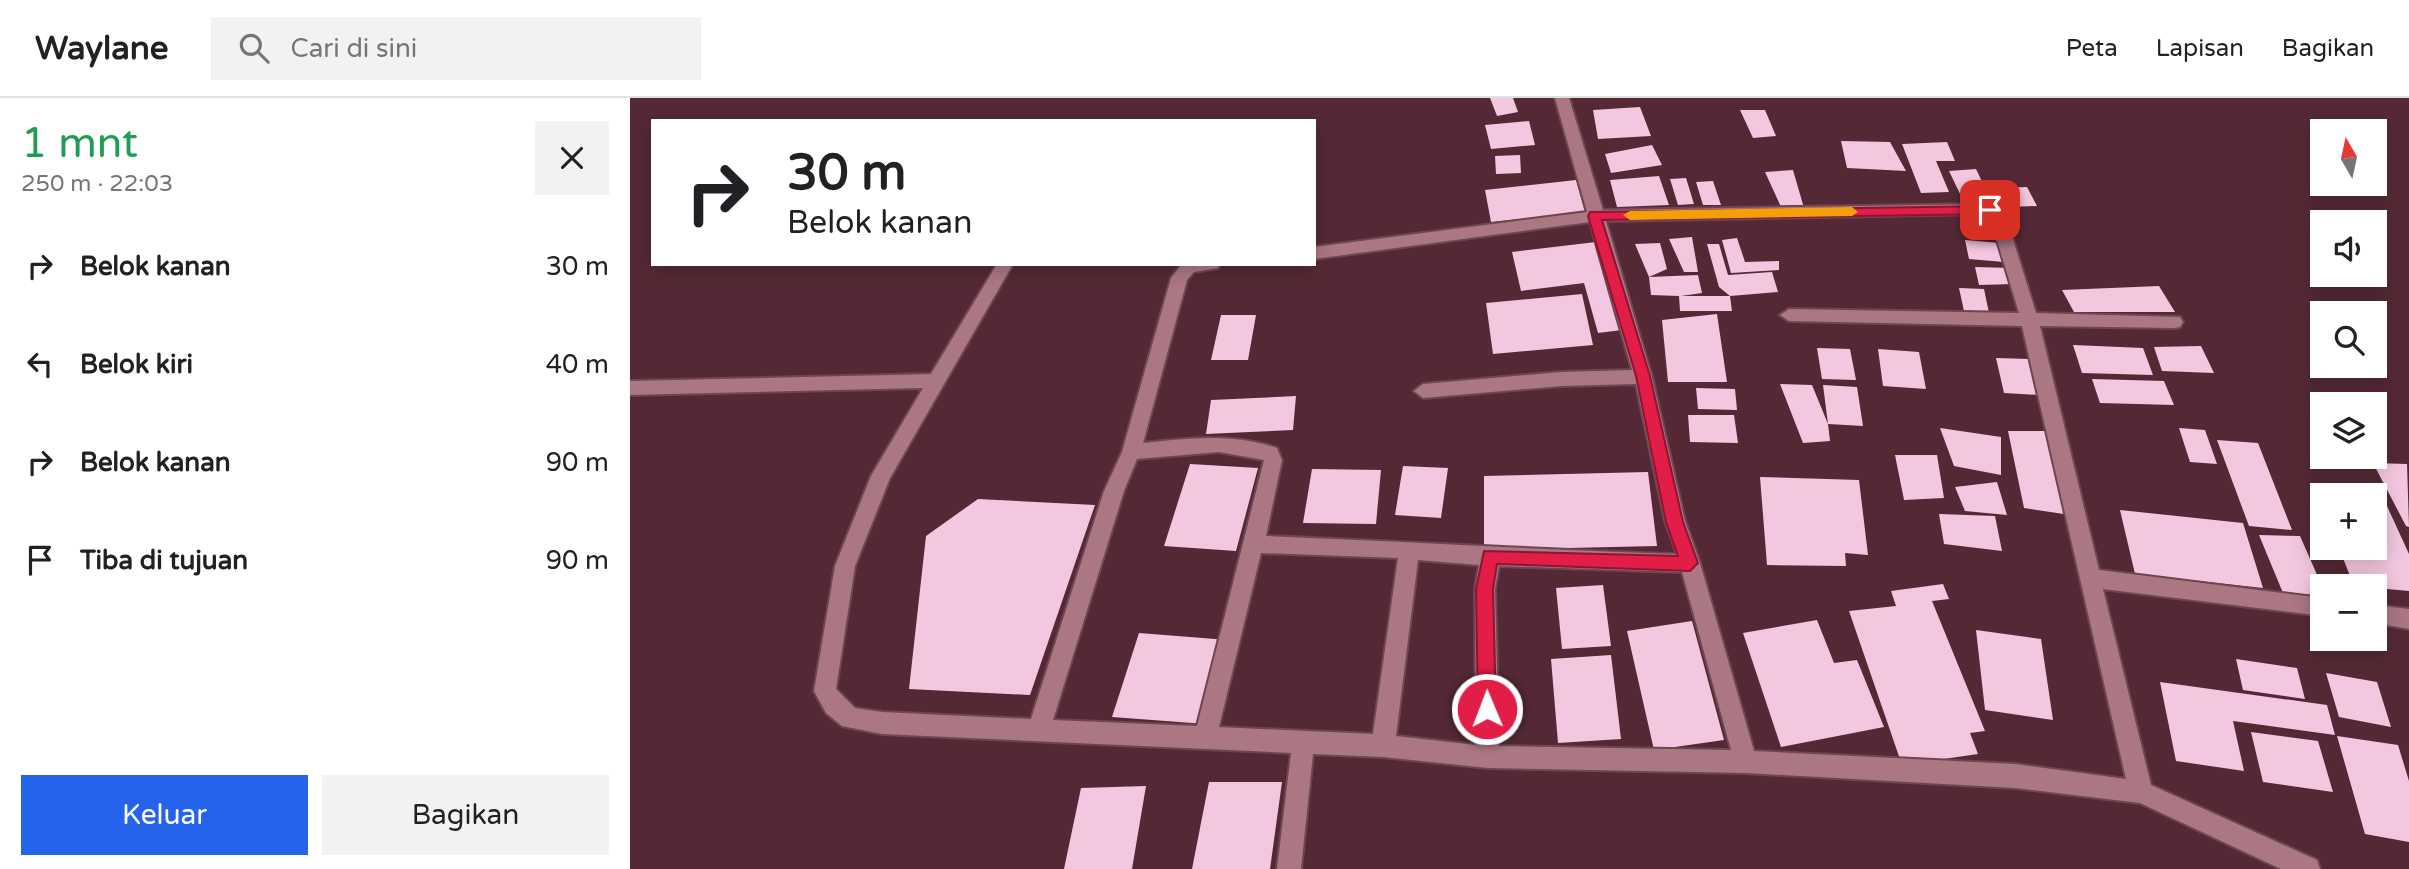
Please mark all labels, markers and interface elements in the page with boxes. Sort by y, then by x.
search box [211,17,701,80]
text: Waylane [35,29,169,68]
icon: search [235,29,273,67]
text: Cari di sini [291,33,417,64]
text: Peta [2066,34,2118,63]
text: Lapisan [2156,34,2244,63]
text: Bagikan [2282,34,2374,63]
text: 1 mnt [21,118,138,169]
north arrow [2310,119,2387,196]
map controls [2310,119,2387,651]
button: close [535,121,609,195]
text: 30 m [787,144,906,203]
icon: right [672,147,763,238]
text: 250 m · 22:03 [21,170,173,198]
pin [1960,180,2020,240]
icon: arrive [1971,191,2009,229]
text: Belok kanan [787,204,972,242]
button: sound [2310,210,2387,287]
icon: right [21,247,59,285]
text: Belok kanan [80,251,231,282]
text: 30 m [546,251,609,282]
button: search [2310,301,2387,378]
icon: left [21,345,59,383]
text: Belok kiri [80,349,193,380]
text: 40 m [546,349,609,380]
button: layers [2310,392,2387,469]
icon: right [21,443,59,481]
text: Belok kanan [80,447,231,478]
text: 90 m [546,447,609,478]
button: + [2310,483,2387,560]
icon: arrive [21,541,59,579]
text: Tiba di tujuan [80,545,248,576]
text: 90 m [546,545,609,576]
button: − [2310,574,2387,651]
position arrow [1450,672,1524,746]
button: Keluar [21,775,308,855]
button: Bagikan [322,775,609,855]

